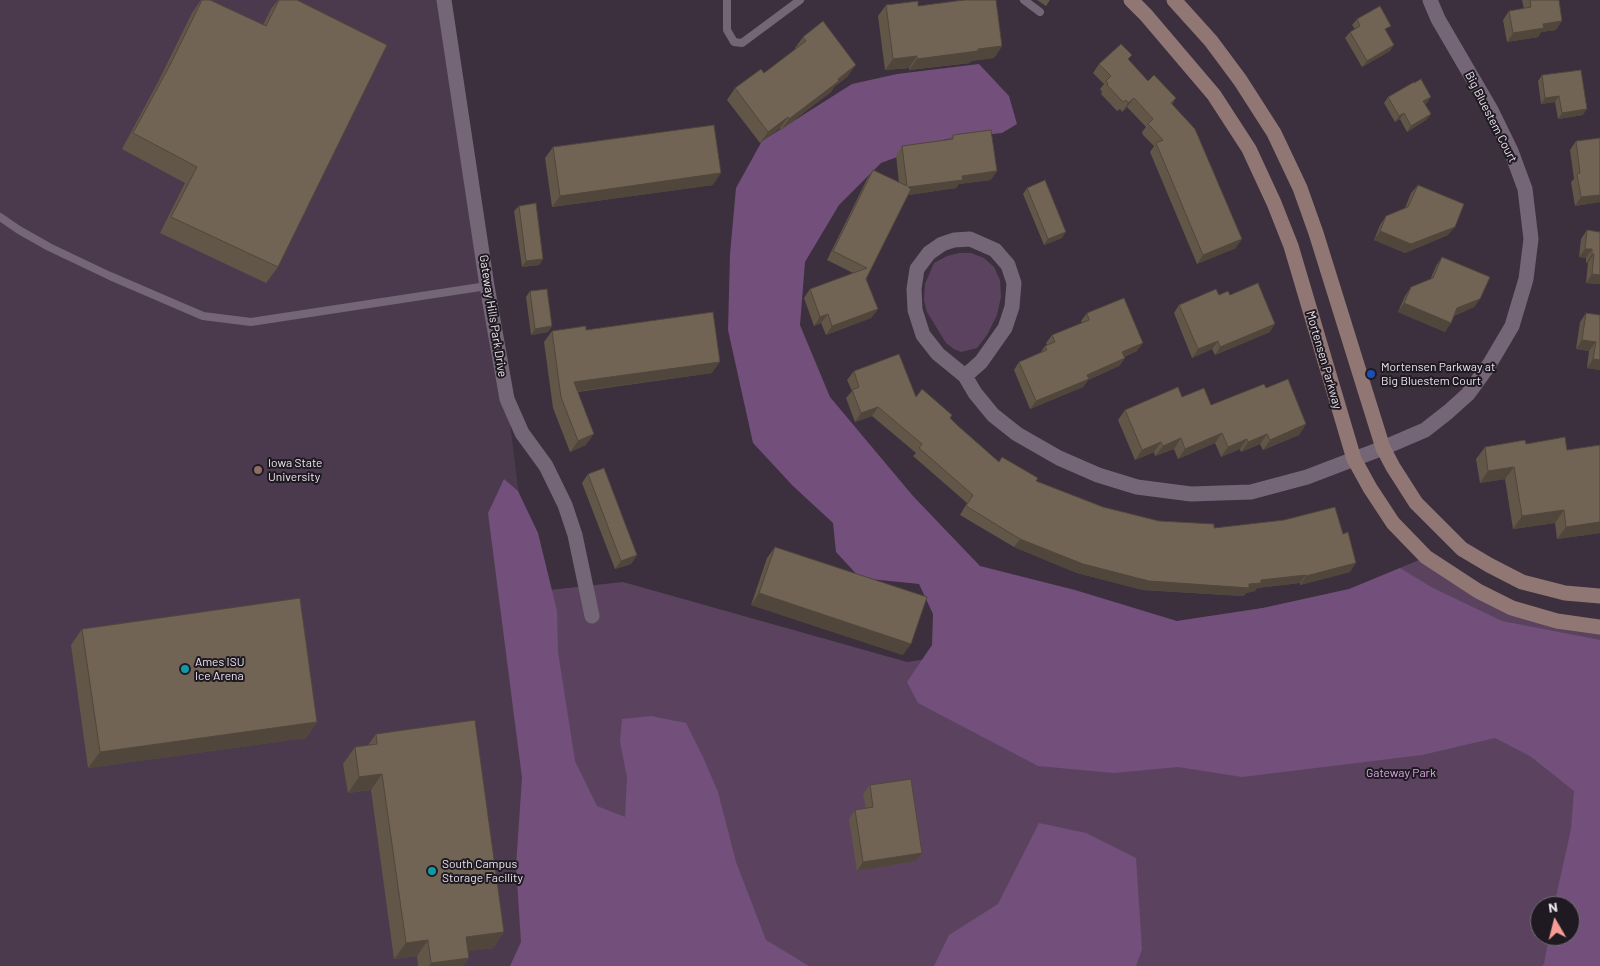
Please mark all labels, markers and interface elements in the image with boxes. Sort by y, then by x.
street label: Big Bluestem Court [1462,69,1520,165]
street label: Gateway Hills Park Drive [476,254,510,378]
street label: Mortensen Parkway [1303,309,1345,411]
place label: Mortensen Parkway at Big Bluestem Court [1381,360,1495,388]
marker: Mortensen Parkway at Big Bluestem Court [1365,368,1377,380]
place label: Iowa State University [268,456,323,484]
marker: Iowa State University [252,464,264,476]
place label: Ames ISU Ice Arena [195,655,244,683]
marker: Ames ISU Ice Arena [179,663,191,675]
park label: Gateway Park [1366,766,1436,780]
place label: South Campus Storage Facility [442,857,523,885]
marker: South Campus Storage Facility [426,865,438,877]
north arrow [1530,896,1580,946]
text: N [1547,898,1559,916]

